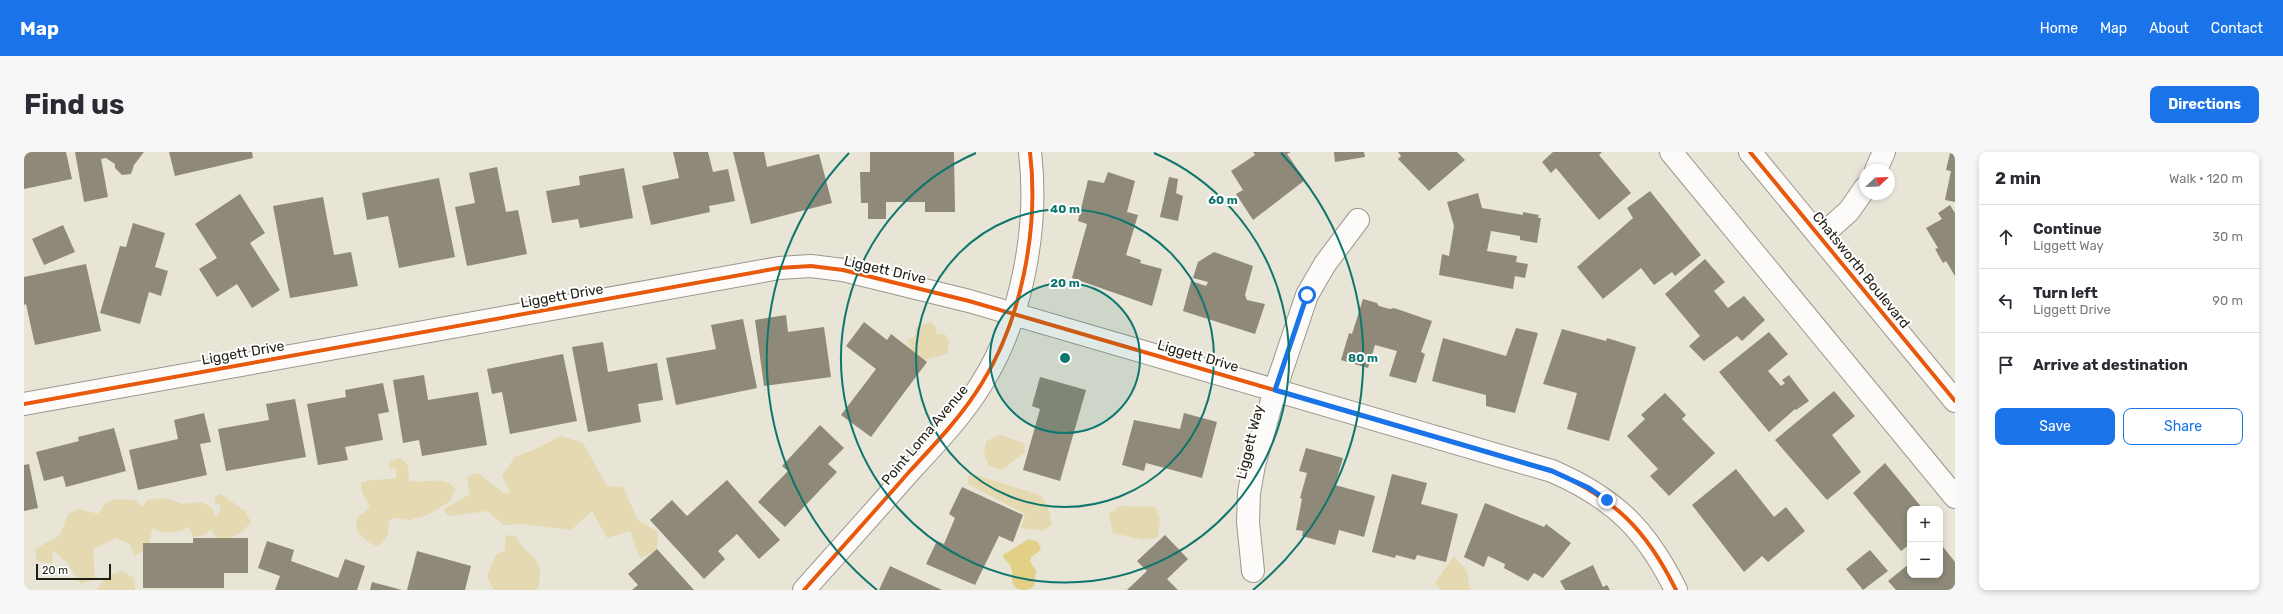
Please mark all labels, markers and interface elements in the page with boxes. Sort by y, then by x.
text: Map [20,17,59,40]
text: Home [2040,20,2078,37]
text: Map [2100,20,2127,37]
text: About [2149,20,2189,37]
text: Contact [2211,20,2263,37]
button: Directions [2150,86,2259,123]
text: Find us [24,88,124,121]
north arrow [1859,164,1895,200]
text: 2 min [1995,168,2041,188]
text: Walk · 120 m [2169,171,2243,186]
text: 60 m [1208,193,1238,207]
text: 40 m [1050,202,1080,216]
street label: Chatsworth Boulevard [1809,208,1913,332]
text: Continue [2033,220,2102,238]
icon: ahead [1995,226,2017,248]
text: 30 m [2212,229,2243,244]
text: Liggett Way [2033,238,2104,253]
street label: Liggett Drive [842,252,928,288]
text: 20 m [1050,276,1080,290]
street label: Liggett Drive [519,280,605,312]
text: Turn left [2033,284,2098,302]
route start [1298,286,1316,304]
icon: left [1995,290,2017,312]
text: 90 m [2212,293,2243,308]
text: Liggett Drive [2033,302,2111,317]
street label: Liggett Drive [1155,336,1241,376]
street label: Liggett Drive [200,337,286,369]
centre of rings [1058,351,1072,365]
text: 80 m [1348,351,1378,365]
icon: arrive [1995,354,2017,376]
text: Arrive at destination [2033,356,2188,374]
street label: Point Loma Avenue [878,381,972,489]
street label: Liggett Way [1233,403,1268,481]
button: Save [1995,408,2115,445]
button: Share [2123,408,2243,445]
route end [1598,491,1616,509]
map controls [1907,506,1943,578]
button: + [1907,506,1943,542]
button: − [1907,542,1943,578]
scale bar [36,562,111,581]
text: 20 m [42,564,68,577]

